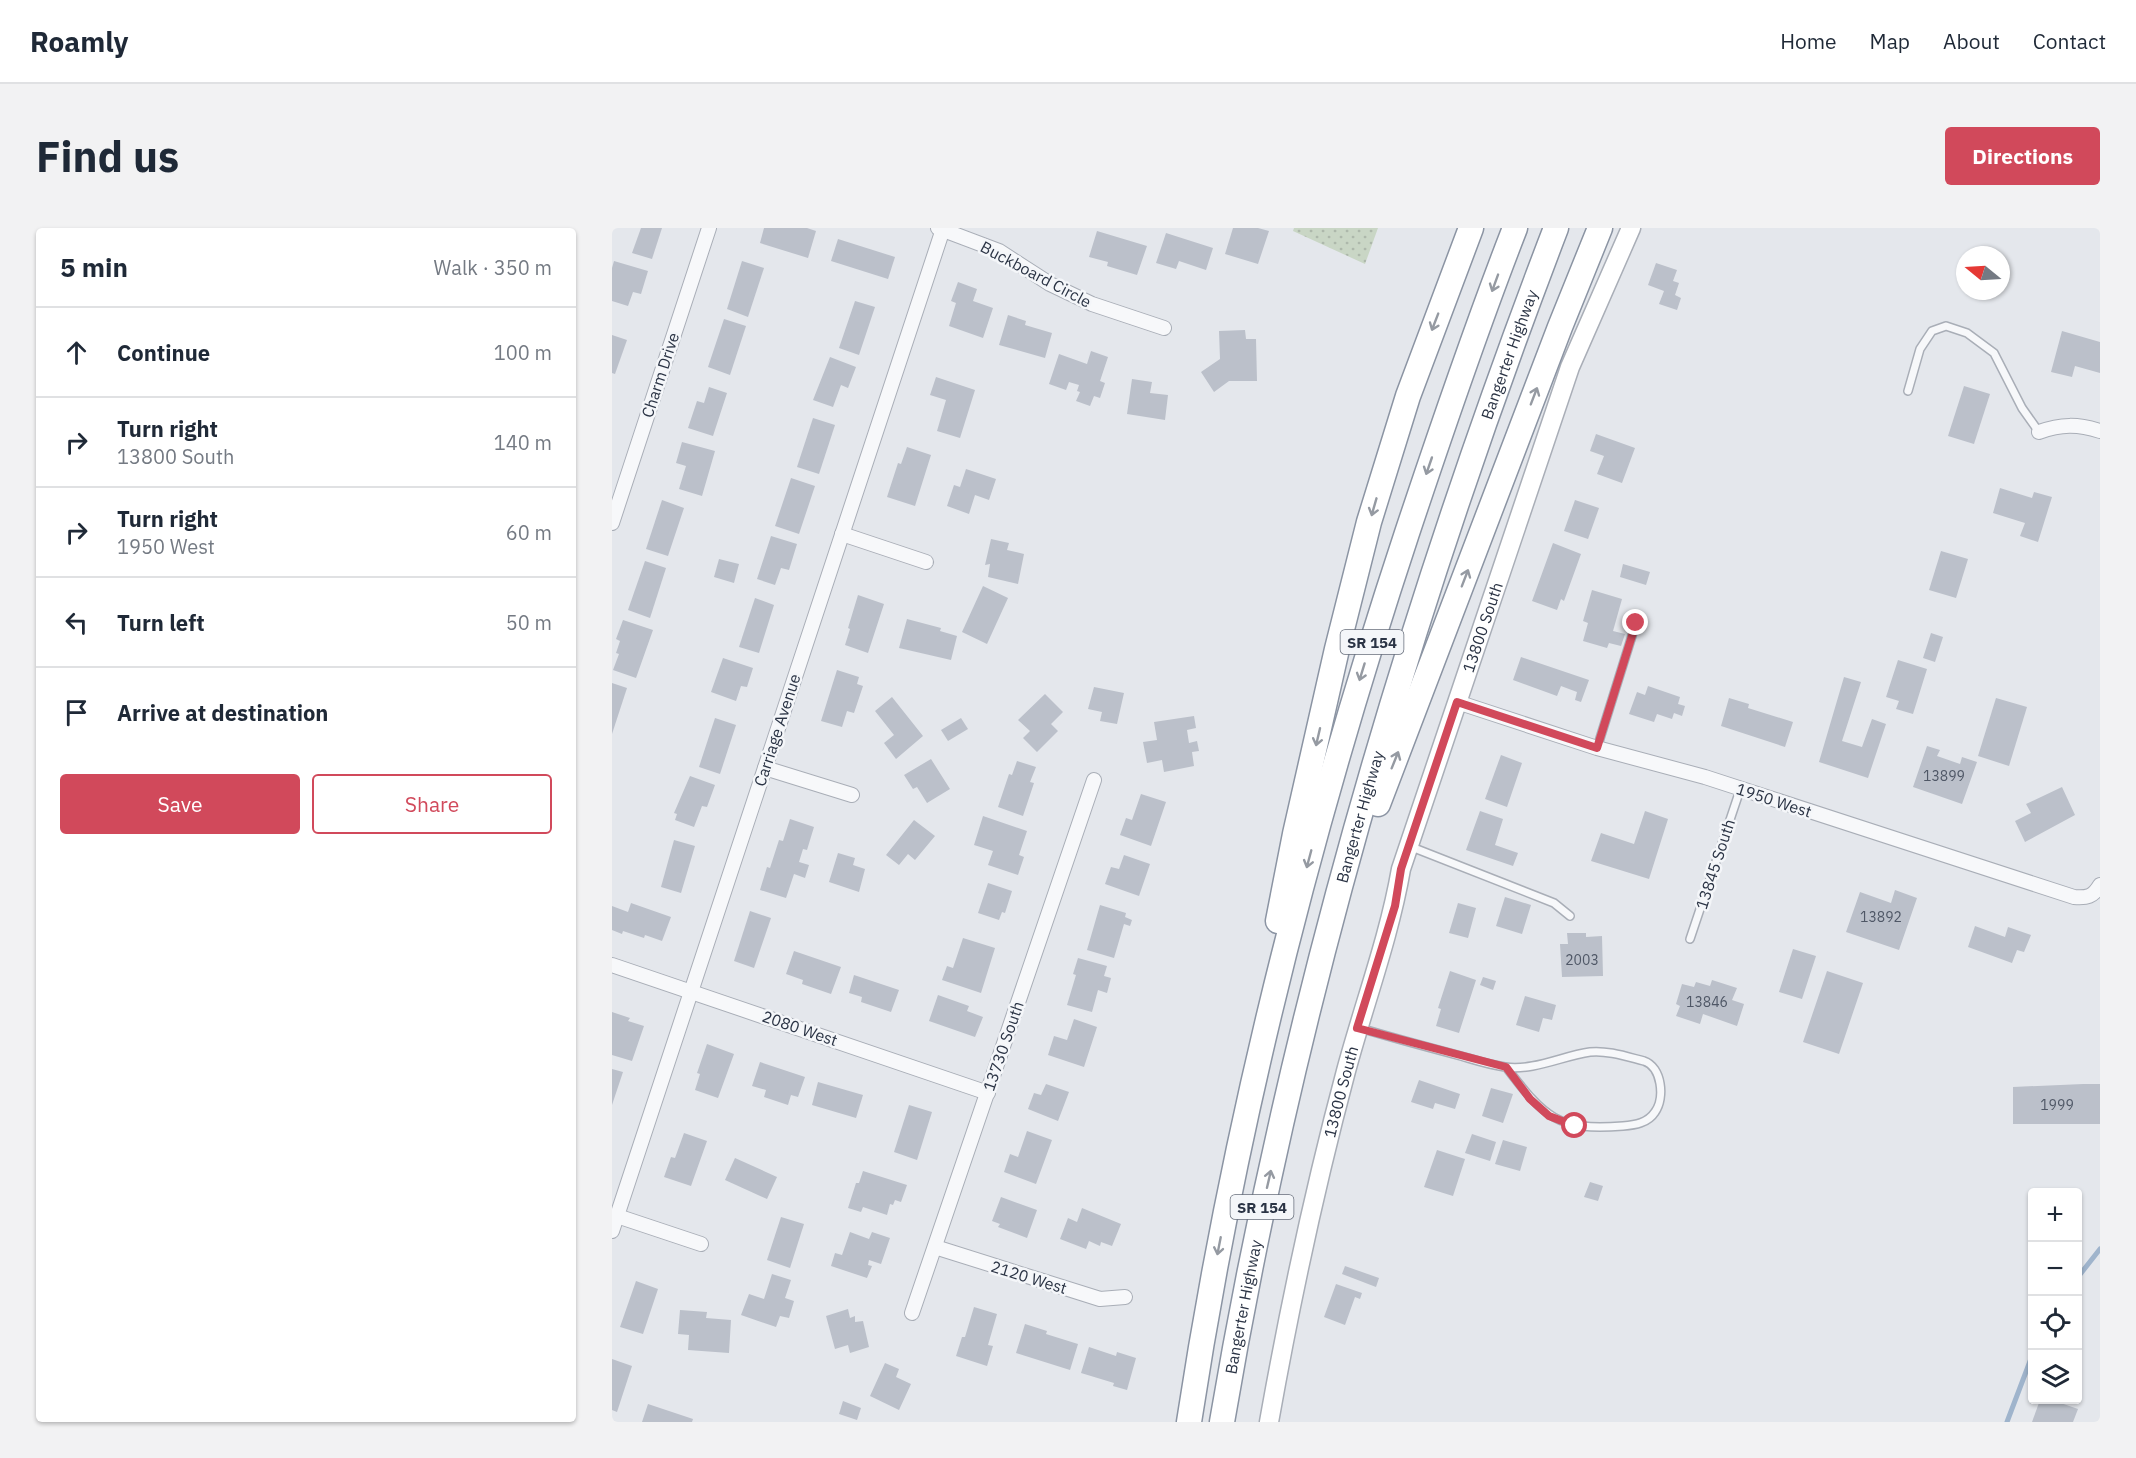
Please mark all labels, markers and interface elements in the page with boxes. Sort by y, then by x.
text: Roamly [30,23,128,60]
text: Home [1780,27,1837,55]
text: Map [1870,27,1910,55]
text: About [1943,27,2000,55]
text: Contact [2033,27,2106,55]
button: Directions [1945,127,2100,185]
text: Find us [36,129,179,184]
street label: Buckboard Circle [977,236,1095,312]
north arrow [1956,246,2010,300]
text: 5 min [60,250,128,284]
text: Walk · 350 m [434,254,552,281]
one-way arrow [1488,273,1499,292]
street label: Bangerter Highway [1476,287,1542,422]
one-way arrow [1428,312,1439,330]
street label: Charm Drive [637,330,683,420]
icon: ahead [60,336,93,369]
text: Continue [117,338,210,367]
text: 100 m [494,339,552,366]
one-way arrow [1529,387,1540,406]
text: Turn right [117,414,218,443]
icon: right [60,426,93,459]
text: 140 m [494,429,552,456]
text: 13800 South [117,443,234,470]
one-way arrow [1423,457,1434,475]
one-way arrow [1368,497,1379,516]
text: Turn right [117,504,218,533]
icon: right [60,516,93,549]
text: 60 m [506,519,552,546]
text: 1950 West [117,533,215,560]
one-way arrow [1460,569,1471,588]
street label: 13800 South [1458,580,1507,675]
icon: left [60,606,93,639]
text: Turn left [117,608,205,637]
text: 50 m [506,609,552,636]
route end [1622,609,1648,635]
road number: SR 154 [1340,630,1404,654]
one-way arrow [1356,662,1367,681]
street label: Carriage Avenue [749,671,805,789]
icon: arrive [60,696,93,729]
text: Arrive at destination [117,698,328,727]
one-way arrow [1312,727,1323,746]
street label: Bangerter Highway [1332,748,1388,885]
one-way arrow [1390,751,1401,770]
house number: 13899 [1923,767,1965,785]
button: Save [60,774,300,834]
button: Share [312,774,552,834]
street label: 1950 West [1734,778,1814,822]
street label: 13845 South [1691,816,1739,912]
one-way arrow [1303,849,1314,868]
house number: 13892 [1860,908,1902,926]
house number: 2003 [1565,951,1599,969]
house number: 13846 [1686,993,1728,1011]
street label: 13730 South [978,998,1028,1094]
street label: 2080 West [760,1006,840,1050]
street label: 13800 South [1319,1044,1362,1140]
house number: 1999 [2040,1096,2074,1114]
route start [1561,1112,1587,1138]
one-way arrow [1263,1170,1275,1189]
map controls [2028,1188,2082,1404]
button: + [2028,1188,2082,1242]
road number: SR 154 [1230,1195,1294,1219]
one-way arrow [1213,1236,1224,1255]
street label: Bangerter Highway [1220,1238,1266,1376]
button: − [2028,1242,2082,1296]
street label: 2120 West [989,1256,1069,1298]
button: locate [2028,1296,2082,1350]
button: layers [2028,1350,2082,1404]

